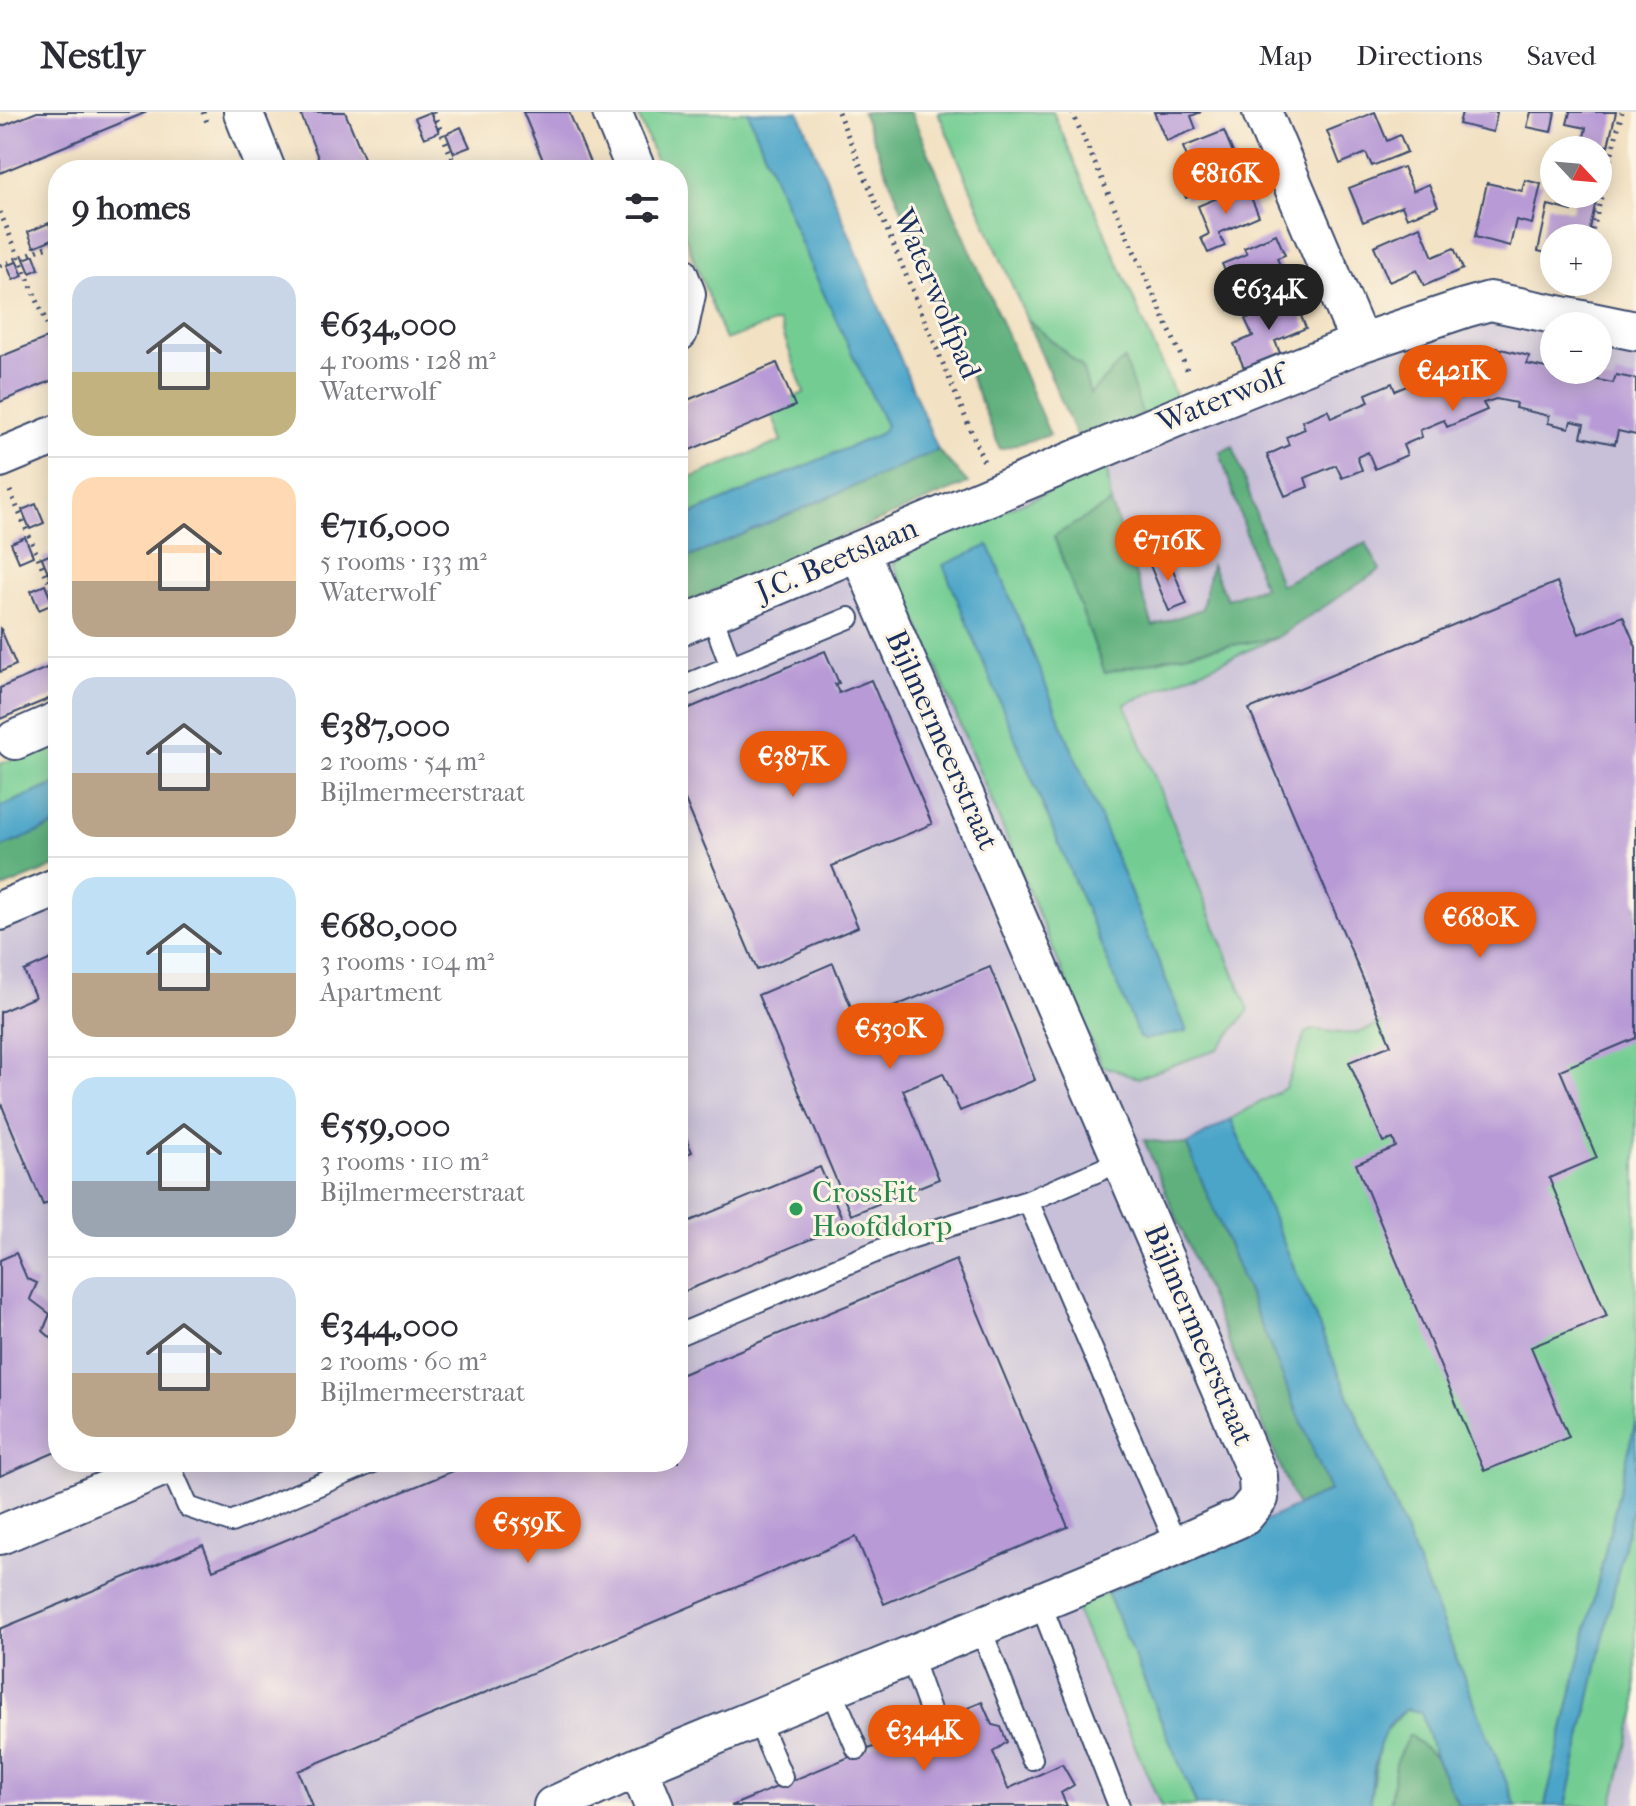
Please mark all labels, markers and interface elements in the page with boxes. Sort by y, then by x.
text: Nestly [40,33,145,78]
text: Map [1259,39,1312,72]
text: Directions [1356,39,1483,72]
text: Saved [1527,39,1596,72]
north arrow [1540,136,1612,208]
map controls [1540,136,1612,384]
pin: €816K [1170,148,1282,216]
text: €816K [1191,158,1261,189]
icon: filters [620,186,664,230]
text: 9 homes [72,188,191,228]
street label: Waterwolfpad [885,203,989,385]
button: + [1540,224,1612,296]
pin: €634K [1213,264,1325,332]
text: €634K [1232,274,1306,305]
text: €634,000 [320,305,457,345]
icon: home [136,308,232,404]
button: − [1540,312,1612,384]
text: 4 rooms · 128 m² [320,345,496,376]
pin: €421K [1397,345,1509,413]
street label: Waterwolf [1151,355,1296,441]
text: €421K [1417,355,1489,386]
text: Waterwolf [320,376,437,407]
text: €716,000 [320,506,450,546]
icon: home [136,509,232,605]
street label: J.C. Beetslaan [749,510,924,610]
pin: €716K [1112,515,1224,583]
text: €716K [1133,525,1203,556]
text: 5 rooms · 133 m² [320,546,487,577]
text: Waterwolf [320,577,437,608]
street label: Bijlmermeerstraat [878,625,1006,856]
text: €387,000 [320,706,450,746]
icon: home [136,709,232,805]
pin: €387K [737,731,849,799]
text: €387K [758,741,828,772]
text: 2 rooms · 54 m² [320,746,485,777]
text: Bijlmermeerstraat [320,777,525,808]
pin: €680K [1424,892,1536,960]
text: €680K [1442,902,1518,933]
text: €680,000 [320,906,458,946]
icon: home [136,909,232,1005]
text: 3 rooms · 104 m² [320,946,494,977]
text: Apartment [320,977,442,1008]
pin: €530K [834,1003,946,1071]
text: €530K [855,1013,925,1044]
text: €559,000 [320,1106,451,1146]
icon: home [136,1109,232,1205]
text: 3 rooms · 110 m² [320,1146,488,1177]
place label: CrossFit Hoofddorp [812,1175,952,1244]
text: Bijlmermeerstraat [320,1177,525,1208]
marker: CrossFit Hoofddorp [787,1200,805,1218]
street label: Bijlmermeerstraat [1137,1219,1261,1451]
text: €344,000 [320,1306,459,1346]
icon: home [136,1309,232,1405]
text: 2 rooms · 60 m² [320,1346,487,1377]
text: Bijlmermeerstraat [320,1377,525,1408]
pin: €559K [472,1497,584,1565]
text: €559K [493,1507,563,1538]
pin: €344K [868,1705,980,1773]
text: €344K [886,1715,962,1746]

